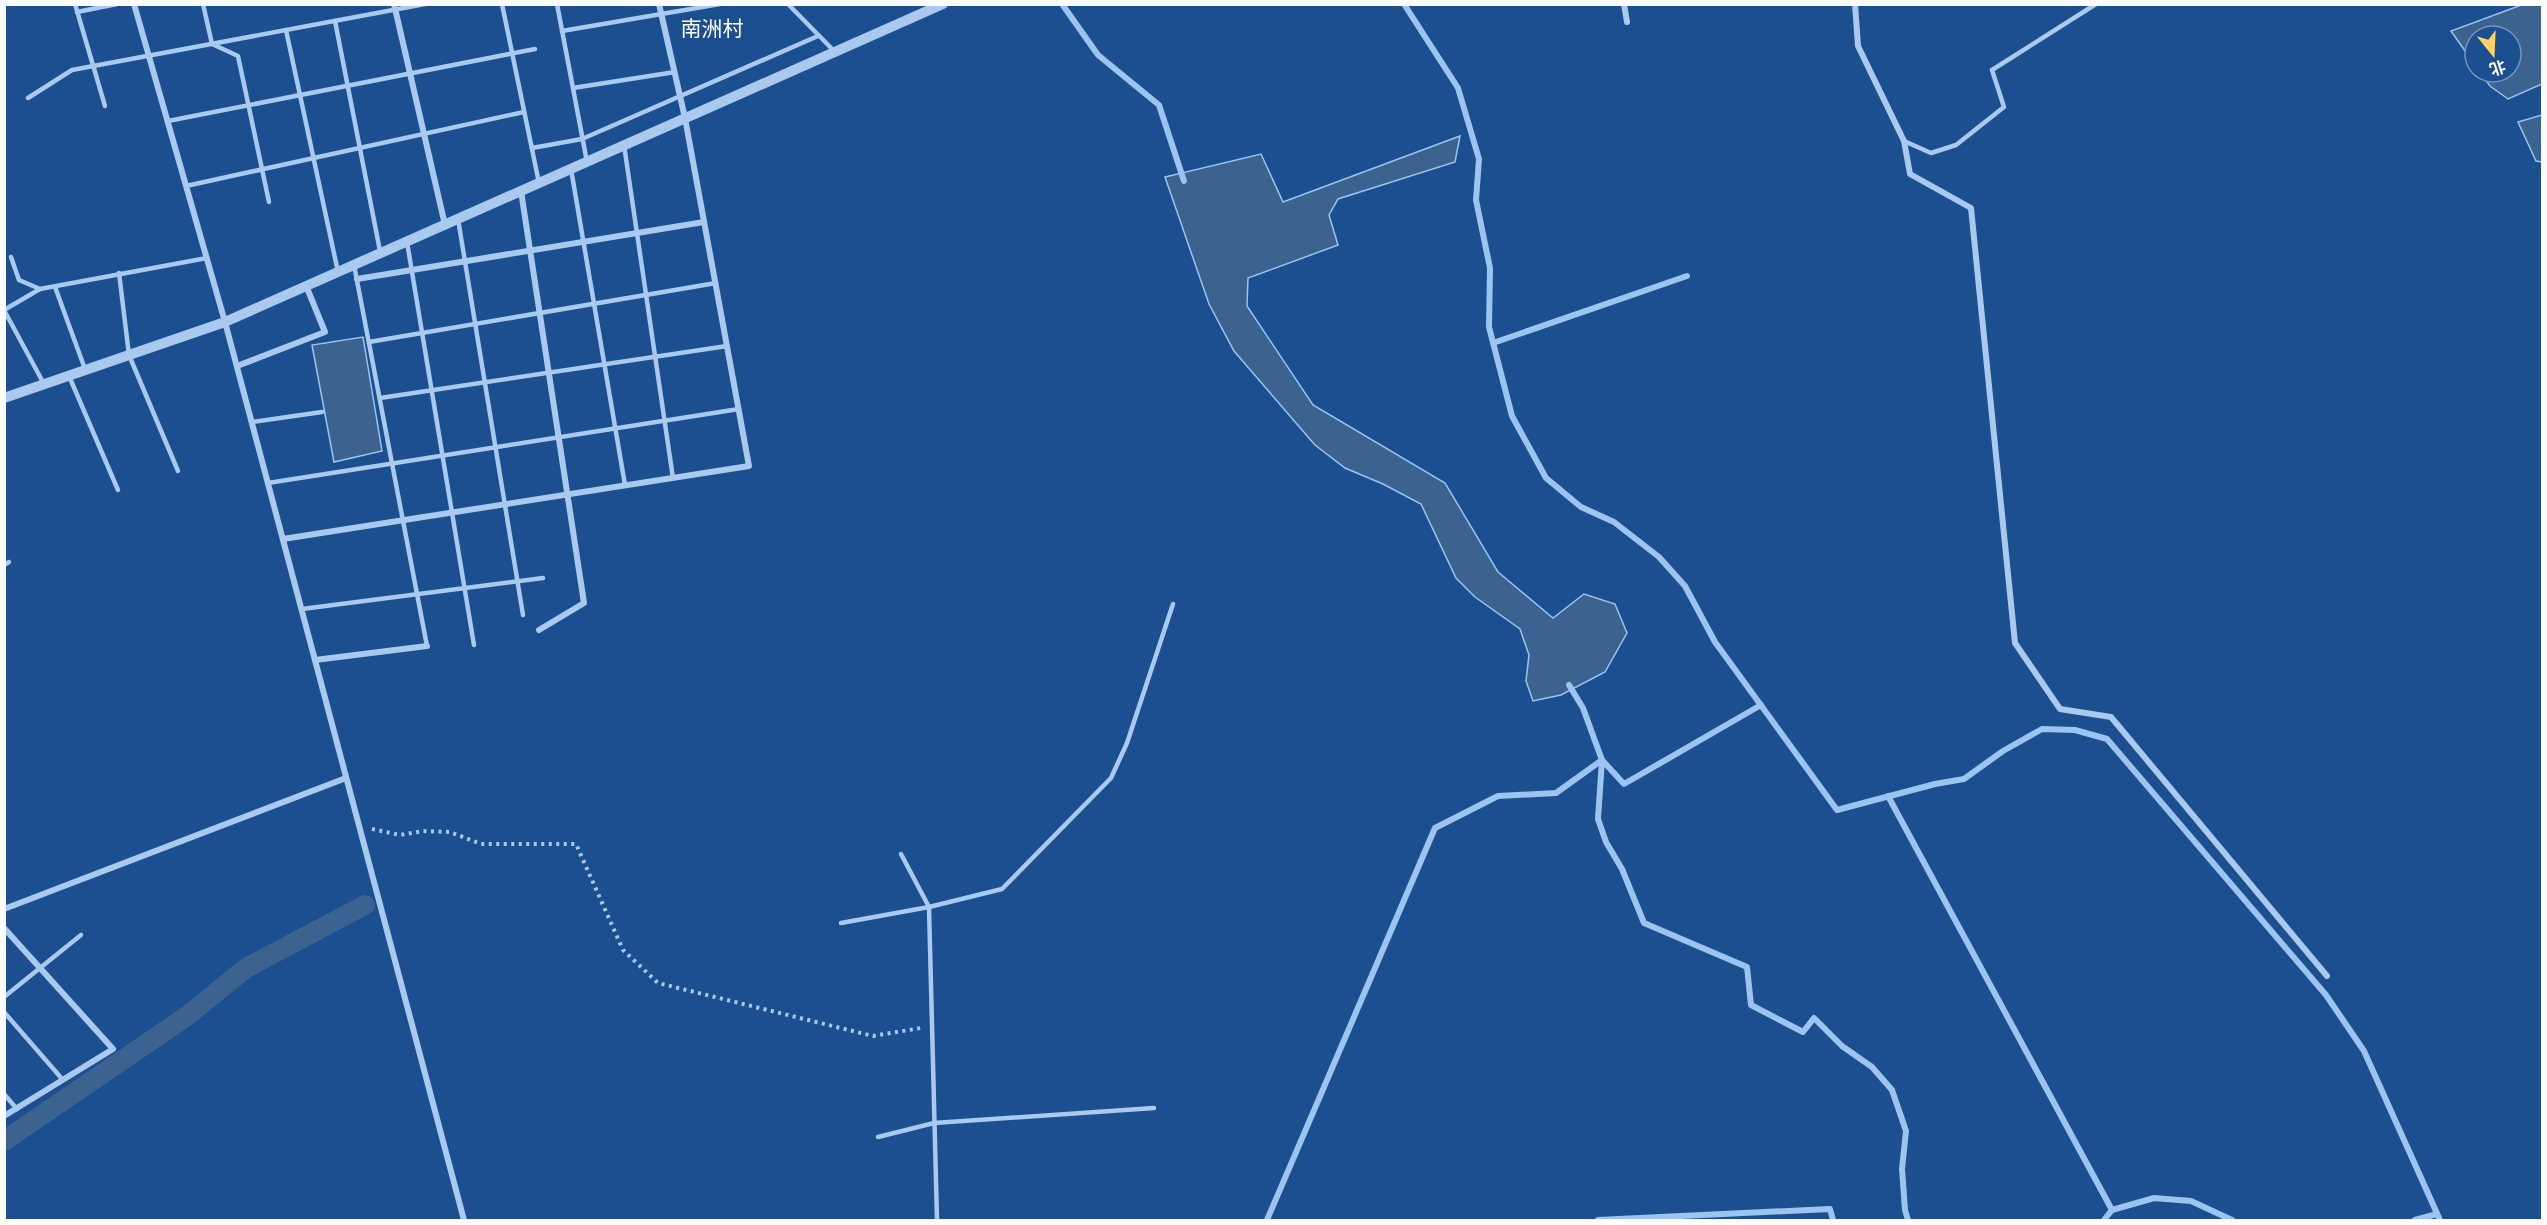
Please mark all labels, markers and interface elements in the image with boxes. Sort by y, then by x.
district label: 南洲村 [681,16,744,40]
north arrow [2463,24,2523,84]
text: 北 [2487,57,2508,79]

